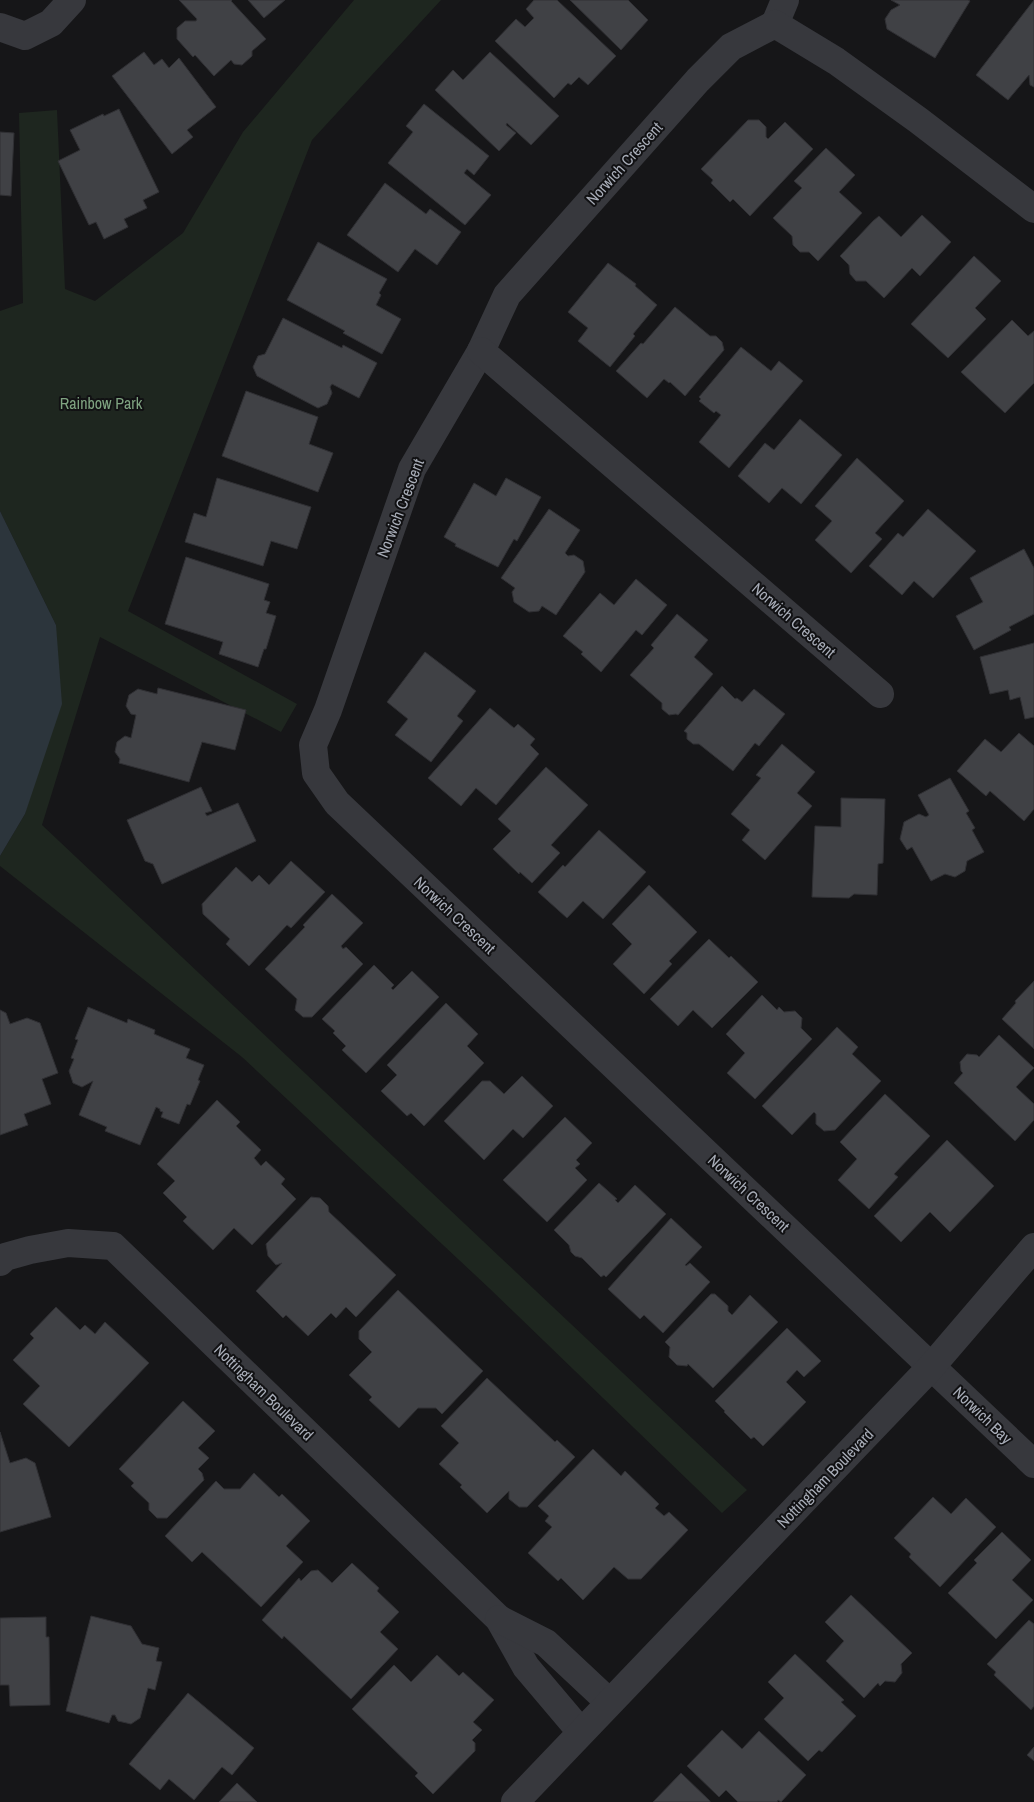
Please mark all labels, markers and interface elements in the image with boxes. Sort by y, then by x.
street label: Norwich Crescent [581,117,667,209]
park label: Rainbow Park [60,392,143,414]
street label: Norwich Crescent [371,455,429,561]
street label: Norwich Crescent [747,577,841,663]
street label: Norwich Crescent [409,871,501,959]
street label: Norwich Crescent [703,1149,795,1237]
street label: Nottingham Boulevard [209,1339,319,1445]
street label: Norwich Bay [949,1381,1018,1449]
street label: Nottingham Boulevard [772,1423,878,1533]

